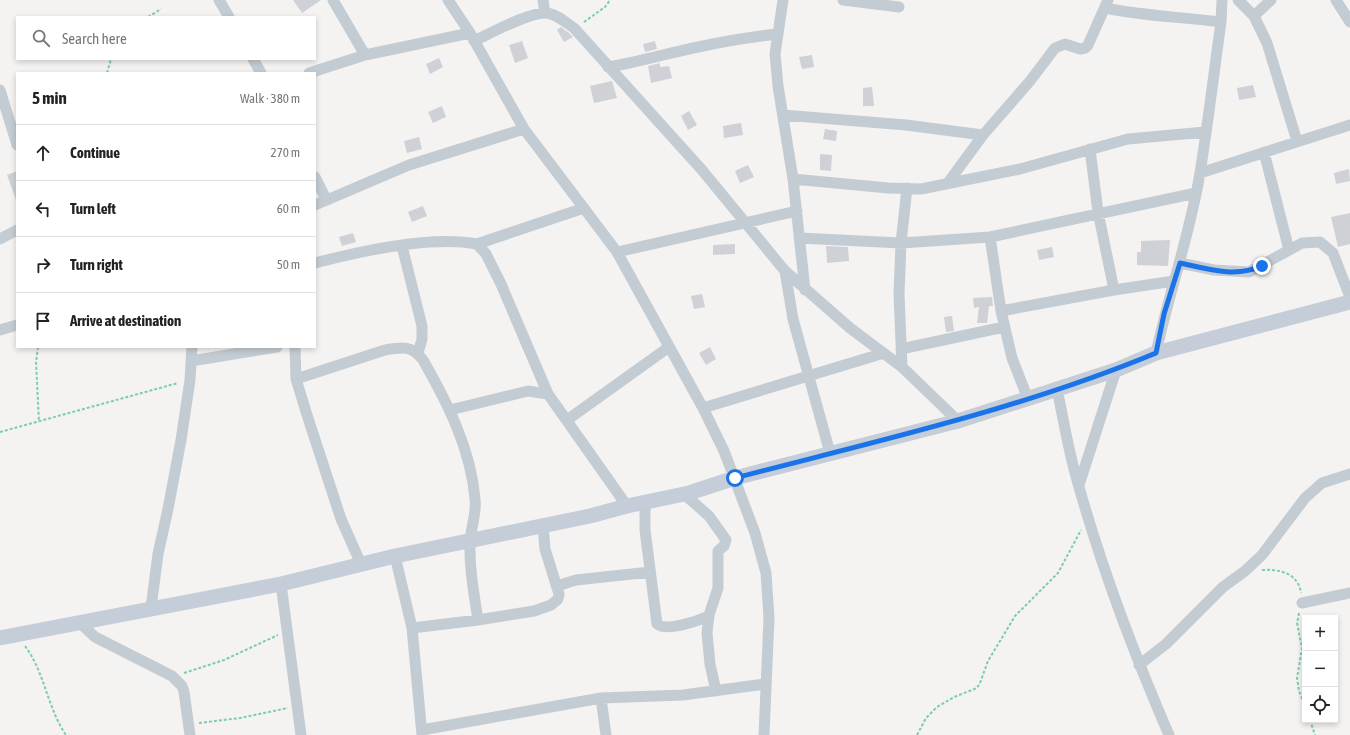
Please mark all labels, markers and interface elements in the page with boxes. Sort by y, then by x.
search box [16,16,316,60]
icon: search [30,27,52,49]
text: Search here [62,30,127,47]
text: 5 min [32,88,67,108]
text: Walk · 380 m [240,91,300,106]
icon: ahead [32,142,54,164]
text: Continue [70,144,120,161]
text: 270 m [271,145,300,160]
icon: left [32,198,54,220]
text: Turn left [70,200,116,217]
text: 60 m [277,201,300,216]
icon: right [32,254,54,276]
text: Turn right [70,256,123,273]
text: 50 m [277,257,300,272]
route end [1253,257,1271,275]
icon: arrive [32,310,54,332]
text: Arrive at destination [70,312,181,329]
route start [726,469,744,487]
map controls [1302,615,1338,723]
button: + [1302,615,1338,651]
button: − [1302,651,1338,687]
button: locate [1302,687,1338,723]

